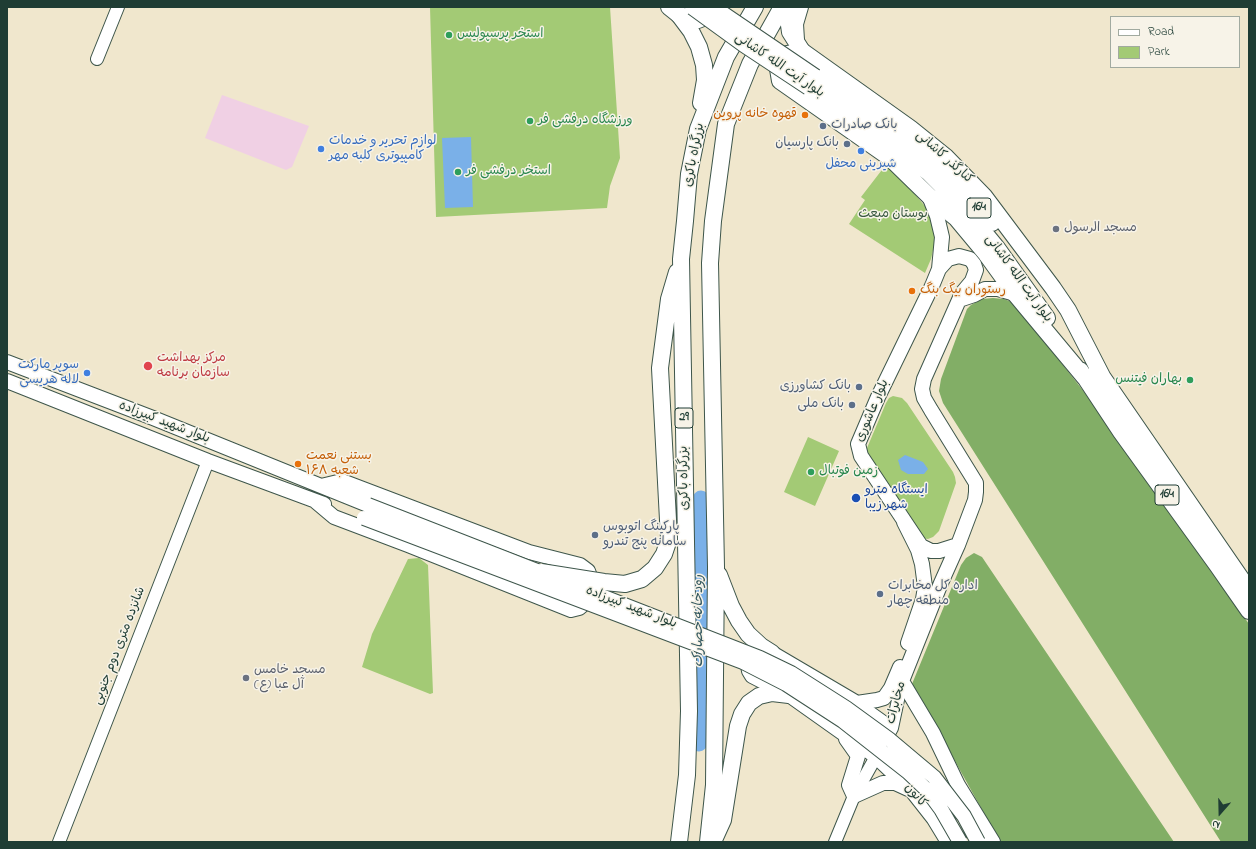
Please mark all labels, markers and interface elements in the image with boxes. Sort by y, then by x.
legend [1110,16,1240,68]
text: Road [1148,23,1174,41]
place label: استخر پرسپولیس [457,27,544,43]
marker: استخر پرسپولیس [444,30,454,40]
street label: بلوار آیت الله کاشانی [731,30,827,102]
text: Park [1148,43,1170,61]
place label: قهوه خانه پروین [713,107,797,123]
marker: قهوه خانه پروین [800,110,810,120]
place label: ورزشگاه درفشی فر [538,113,633,129]
marker: ورزشگاه درفشی فر [525,116,535,126]
place label: بانک صادرات [831,118,897,134]
marker: بانک صادرات [818,121,828,131]
street label: بزرگراه باکری [681,122,709,188]
street label: کنارگذر کاشانی [912,128,976,188]
place label: لوازم تحریر و خدمات کامپیوتری کلبه مهر [329,134,436,165]
place label: بانک پارسیان [775,136,839,152]
marker: بانک پارسیان [842,139,852,149]
marker: لوازم تحریر و خدمات کامپیوتری کلبه مهر [316,144,326,154]
marker: شیرینی محفل [856,146,866,156]
place label: شیرینی محفل [825,157,897,173]
place label: استخر درفشی فر [466,164,551,180]
marker: استخر درفشی فر [453,167,463,177]
road number: 164 [967,198,991,218]
park label: بوستان مبعث [858,207,928,223]
place label: مسجد الرسول [1064,221,1137,237]
marker: مسجد الرسول [1051,224,1061,234]
street label: بلوار آیت الله کاشانی [981,232,1055,326]
place label: رستوران بیگ بنگ [920,283,1006,299]
marker: رستوران بیگ بنگ [907,286,917,296]
place label: مرکز بهداشت سازمان برنامه [157,351,230,382]
place label: سوپر مارکت لاله هریسی [18,358,79,389]
marker: مرکز بهداشت سازمان برنامه [142,360,154,372]
marker: سوپر مارکت لاله هریسی [82,368,92,378]
place label: بهاران فیتنس [1115,372,1182,388]
marker: بهاران فیتنس [1185,375,1195,385]
street label: بلوار عاشوری [853,377,893,445]
place label: بانک کشاورزی [780,379,851,395]
marker: بانک کشاورزی [854,382,864,392]
place label: بانک ملی [798,397,844,413]
street label: بلوار شهید کبیرزاده [116,398,212,448]
marker: بانک ملی [847,400,857,410]
road number: 29 [675,408,693,428]
street label: بزرگراه باکری [677,446,693,510]
place label: بستنی نعمت شعبه ۱۶۸ [306,449,372,480]
marker: بستنی نعمت شعبه ۱۶۸ [293,459,303,469]
place label: زمین فوتبال [819,464,878,480]
marker: زمین فوتبال [806,467,816,477]
place label: ایستگاه مترو شهر زیبا [865,483,928,514]
road number: 164 [1155,485,1179,505]
marker: ایستگاه مترو شهر زیبا [850,492,862,504]
place label: پارکینگ اتوبوس سامانه پنج تندرو [603,520,687,551]
marker: پارکینگ اتوبوس سامانه پنج تندرو [590,530,600,540]
water label: رودخانه حصارک [692,575,708,667]
place label: اداره کل مخابرات منطقه چهار [888,579,978,610]
street label: بلوار شهید کبیرزاده [583,583,679,633]
street label: شانزده متری دوم جنوبی [90,585,150,707]
marker: اداره کل مخابرات منطقه چهار [875,589,885,599]
place label: مسجد خامس آل عبا (ع) [254,663,326,694]
marker: مسجد خامس آل عبا (ع) [241,673,251,683]
street label: مخابرات [884,680,910,726]
street label: کانون [900,781,930,811]
north arrow [1200,793,1240,833]
text: N [1210,815,1222,833]

